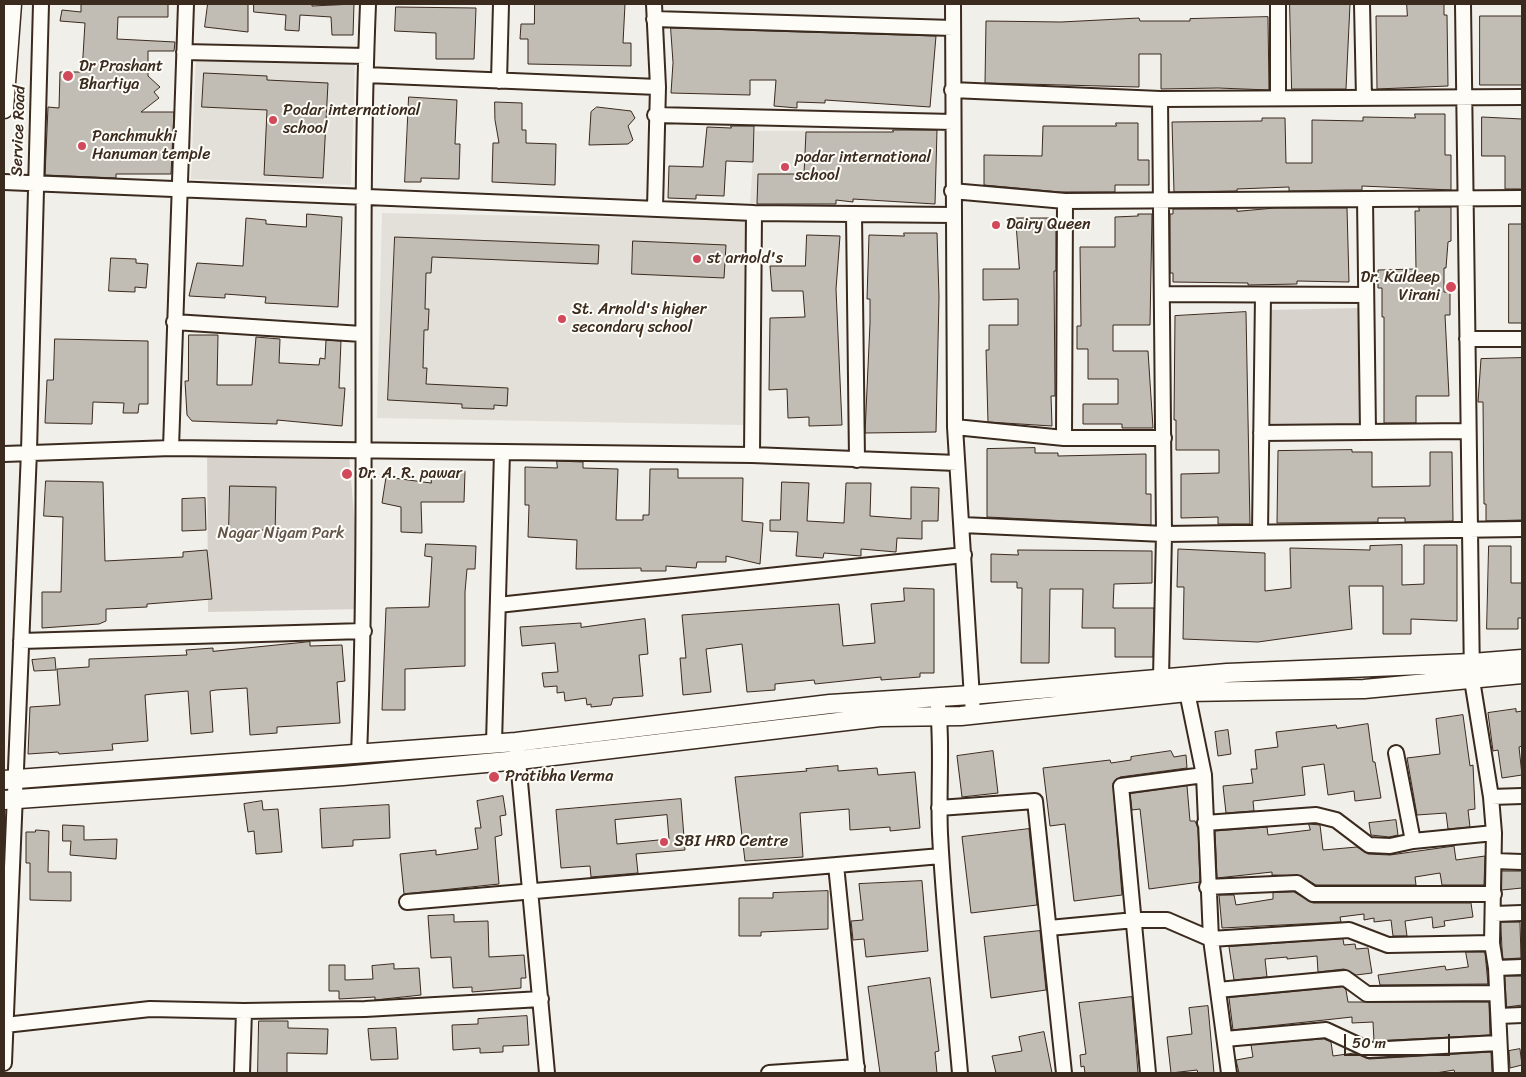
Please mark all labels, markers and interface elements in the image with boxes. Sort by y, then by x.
place label: Dr Prashant Bhartiya [79,57,163,95]
marker: Dr Prashant Bhartiya [61,69,75,83]
street label: Service Road [8,85,30,177]
place label: Podar international school [283,101,420,139]
marker: Podar international school [267,114,279,126]
place label: Panchmukhi Hanuman temple [92,127,210,165]
marker: Panchmukhi Hanuman temple [76,140,88,152]
place label: podar international school [795,148,931,186]
marker: podar international school [779,161,791,173]
place label: Dairy Queen [1006,215,1091,235]
marker: Dairy Queen [990,219,1002,231]
place label: st arnold's [707,249,783,269]
marker: st arnold's [691,253,703,265]
place label: Dr. Kuldeep Virani [1360,268,1440,306]
marker: Dr. Kuldeep Virani [1444,280,1458,294]
place label: St. Arnold's higher secondary school [572,300,706,338]
marker: St. Arnold's higher secondary school [556,313,568,325]
place label: Dr. A. R. pawar [358,464,462,484]
marker: Dr. A. R. pawar [340,467,354,481]
park label: Nagar Nigam Park [218,524,344,544]
place label: Pratibha Verma [505,767,613,787]
marker: Pratibha Verma [487,770,501,784]
place label: SBI HRD Centre [674,832,788,852]
marker: SBI HRD Centre [658,836,670,848]
scale bar [1346,1024,1452,1056]
text: 50 m [1352,1030,1386,1056]

